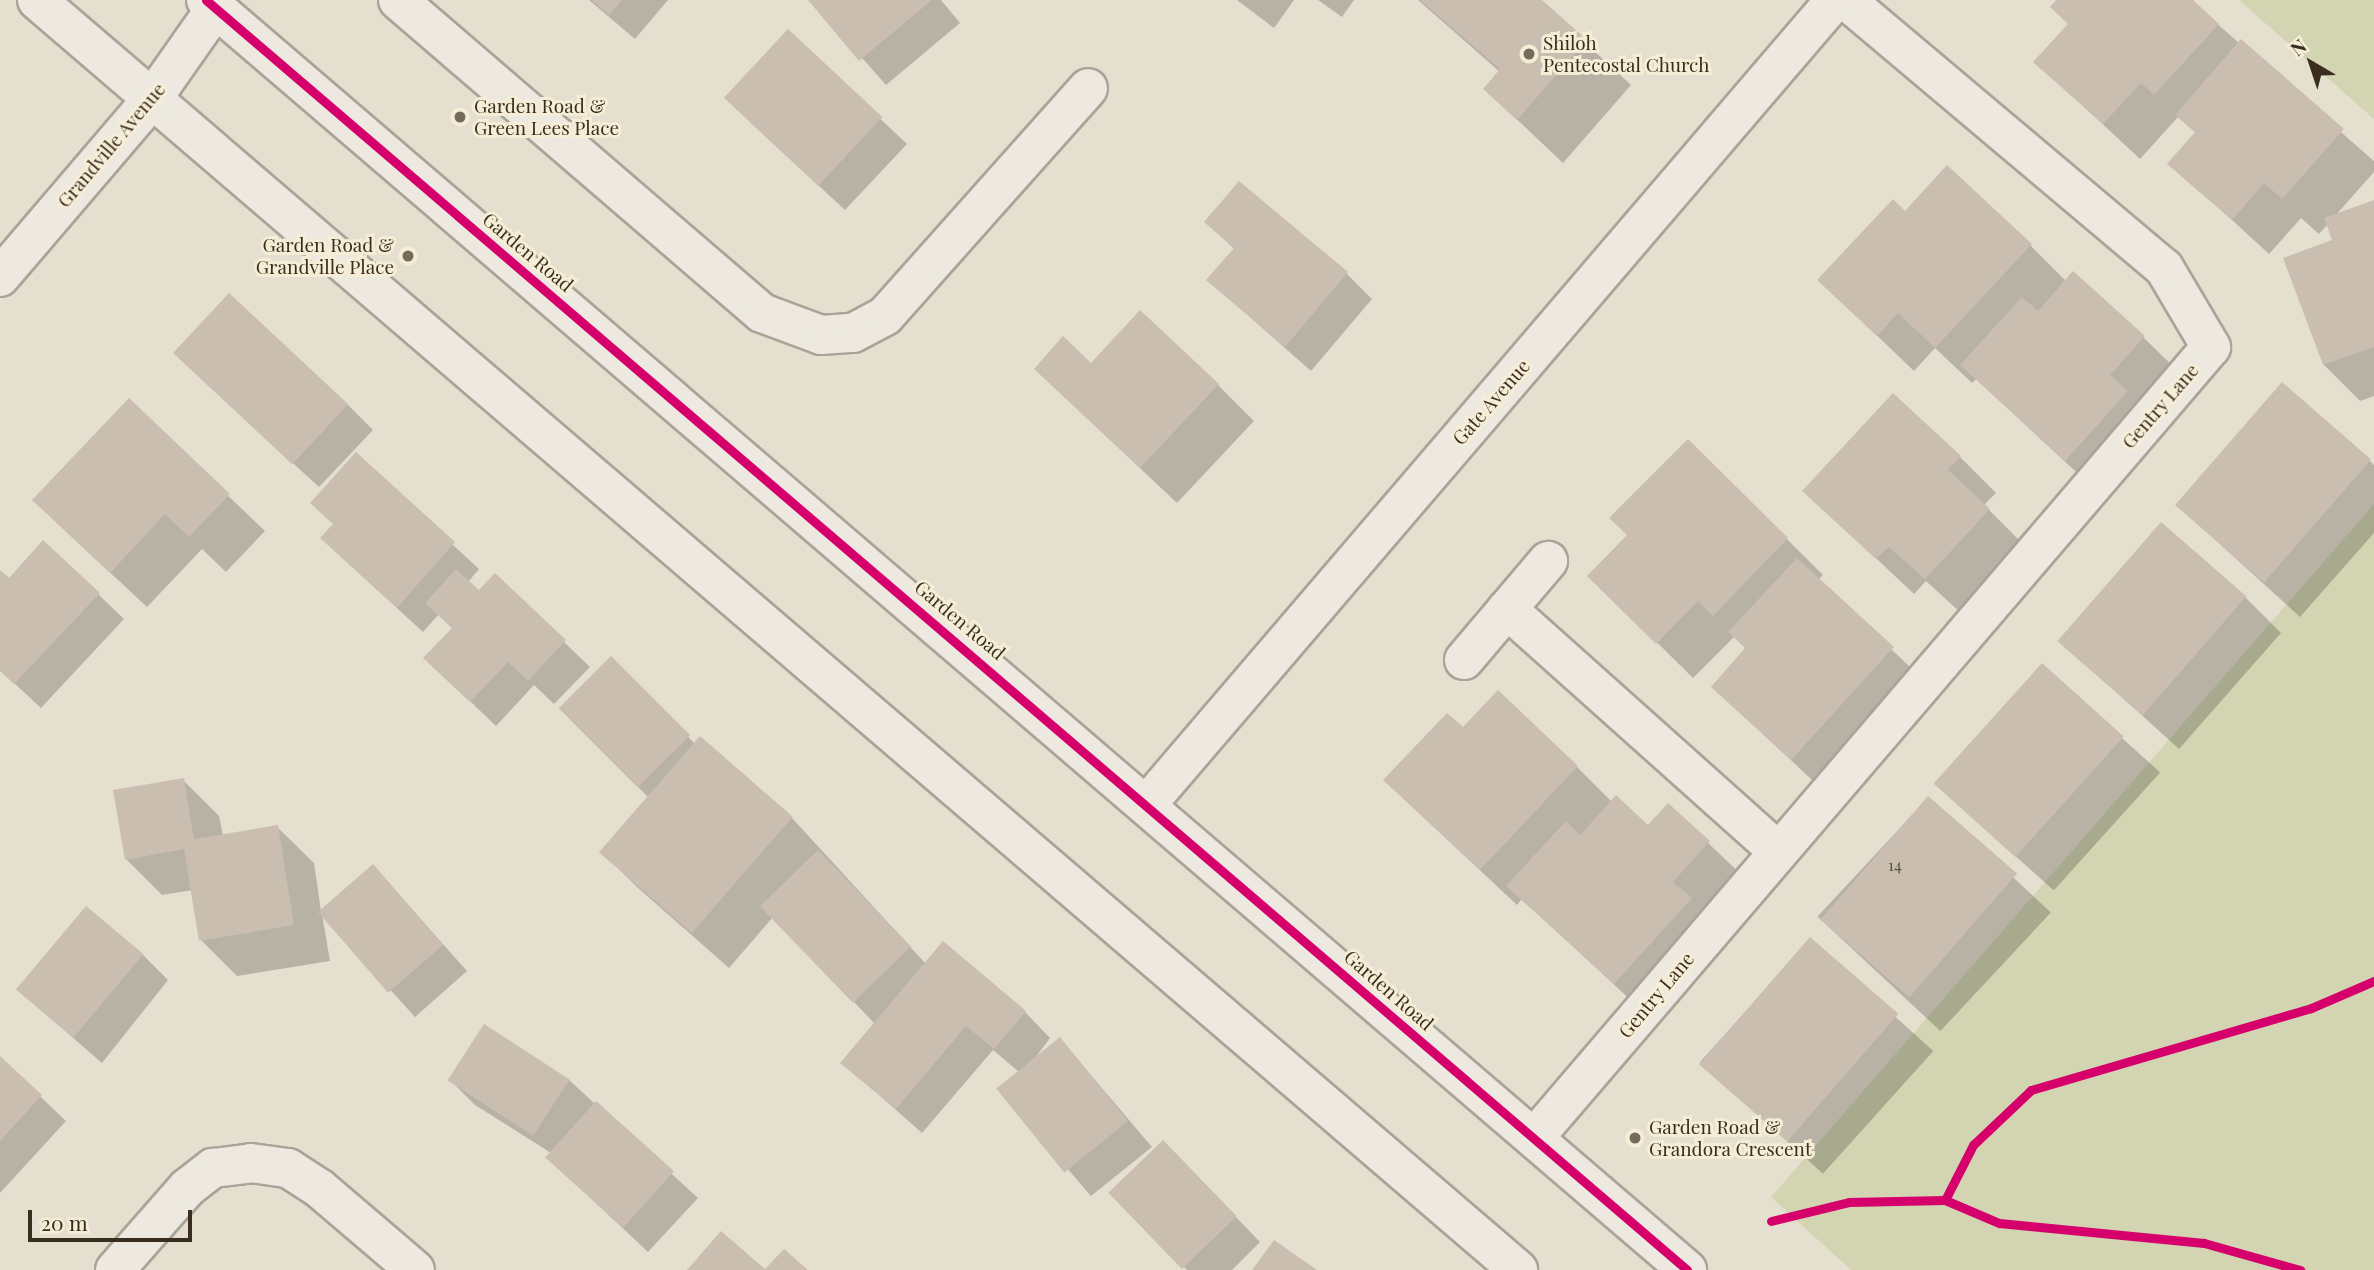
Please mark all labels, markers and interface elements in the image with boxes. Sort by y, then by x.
north arrow [2276,28,2346,98]
place label: Shiloh Pentecostal Church [1543,32,1709,76]
text: N [2284,32,2311,61]
marker: Shiloh Pentecostal Church [1521,46,1537,62]
street label: Grandville Avenue [52,78,170,212]
place label: Garden Road & Green Lees Place [474,95,619,139]
marker: Garden Road & Green Lees Place [452,109,468,125]
street label: Garden Road [478,208,578,296]
place label: Garden Road & Grandville Place [256,234,394,278]
marker: Garden Road & Grandville Place [400,248,416,264]
street label: Gate Avenue [1447,354,1535,450]
street label: Gentry Lane [2117,359,2203,453]
street label: Garden Road [910,576,1010,664]
house number: 14 [1888,855,1902,875]
street label: Garden Road [1340,945,1438,1035]
street label: Gentry Lane [1613,947,1699,1043]
place label: Garden Road & Grandora Crescent [1649,1116,1812,1160]
marker: Garden Road & Grandora Crescent [1627,1130,1643,1146]
scale bar [32,1196,196,1240]
text: 20 m [41,1208,88,1236]

